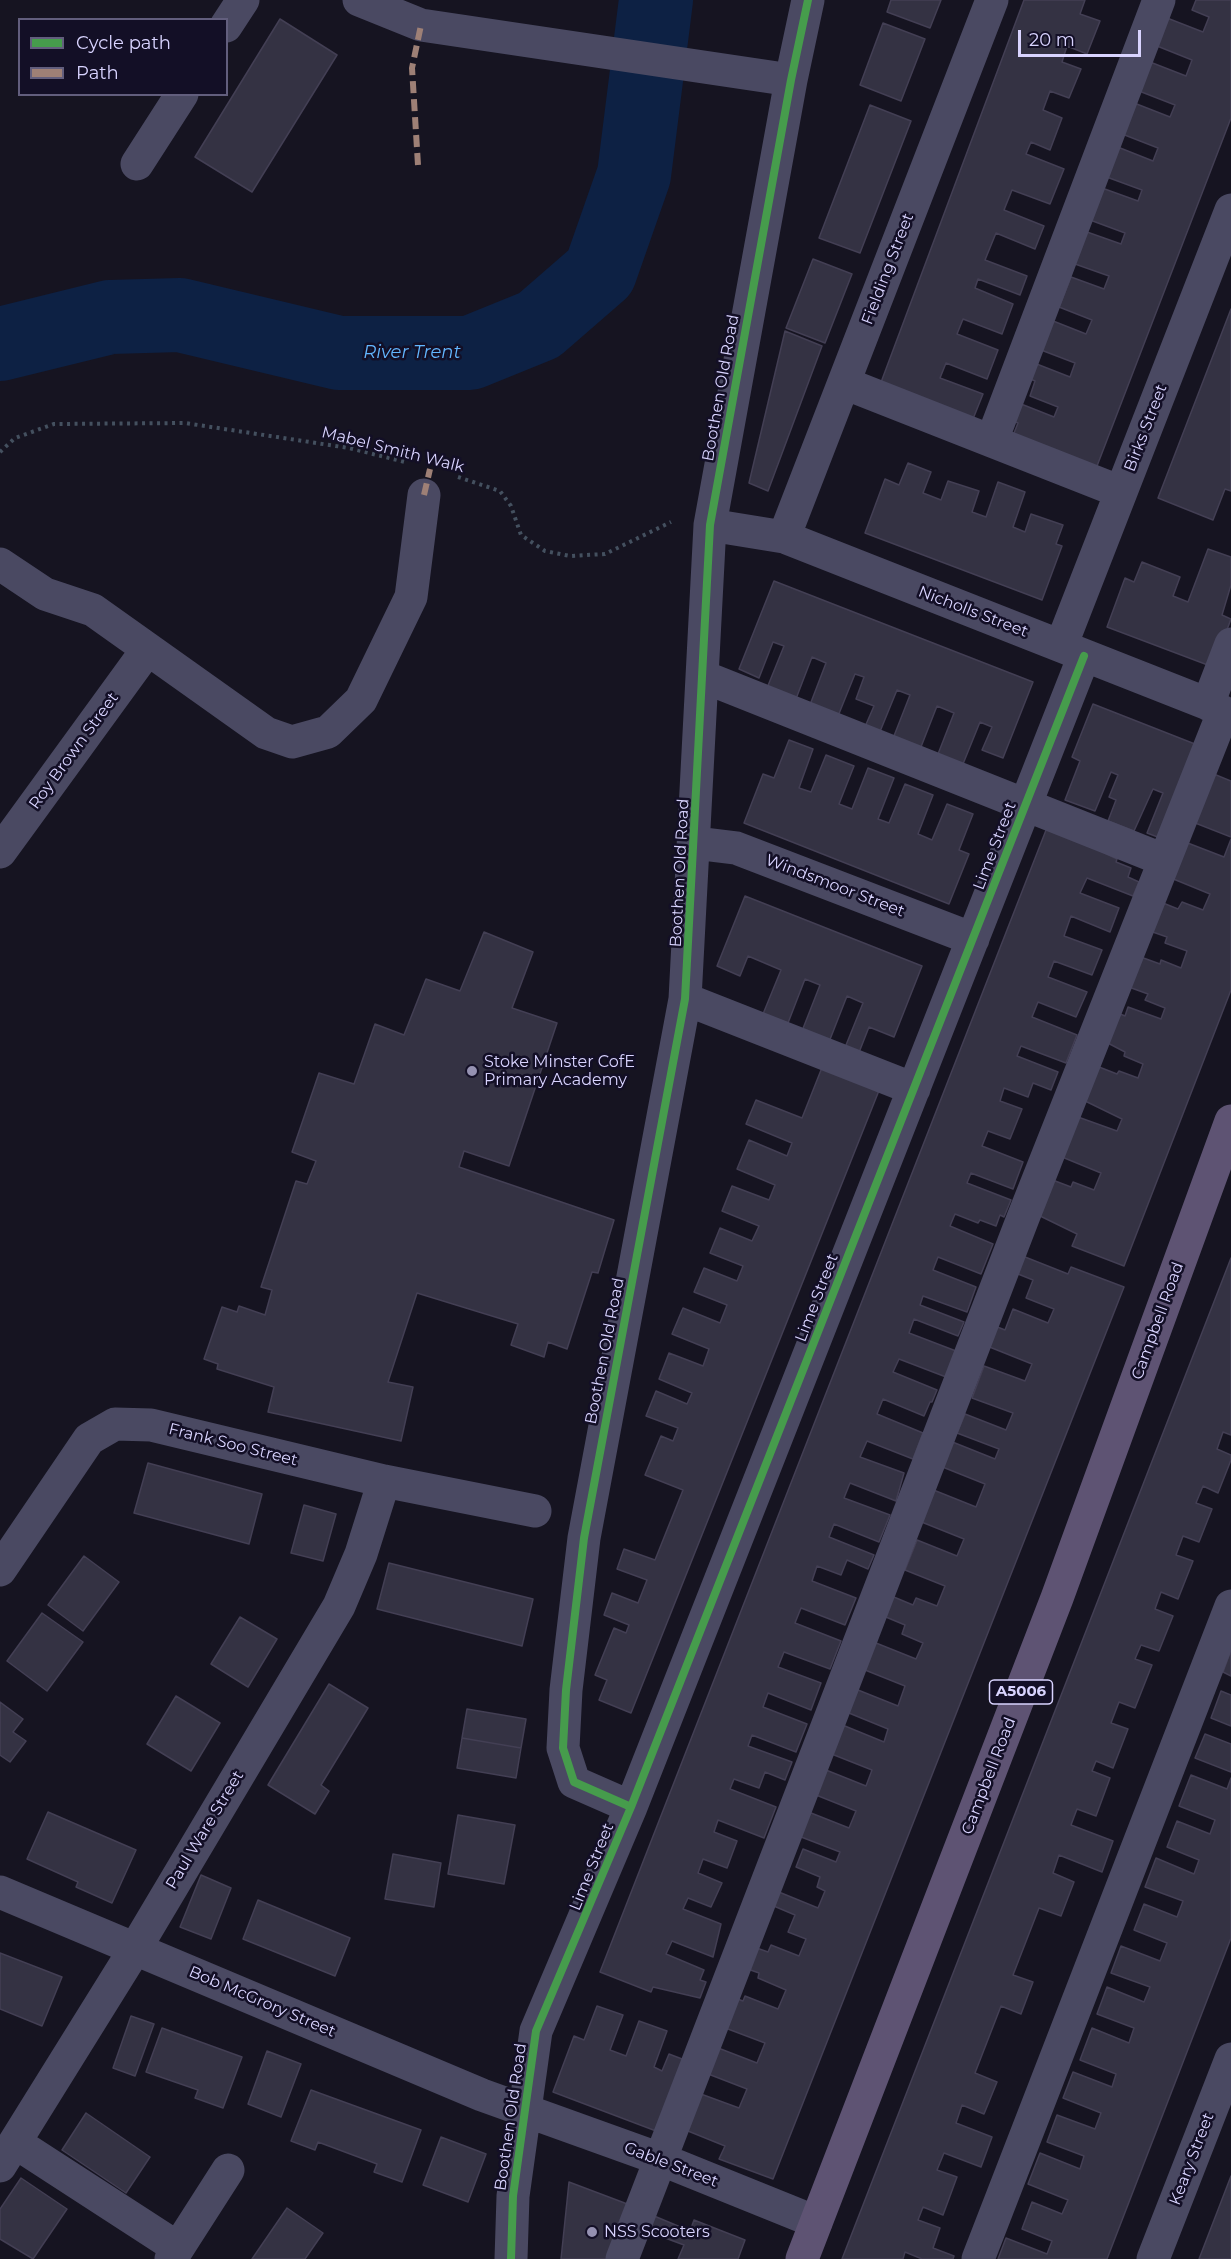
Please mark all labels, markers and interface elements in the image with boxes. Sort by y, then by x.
legend [18,18,228,96]
scale bar [1021,18,1144,56]
text: 20 m [1029,29,1075,51]
text: Cycle path [76,32,171,54]
text: Path [76,62,119,84]
street label: Fielding Street [858,211,918,327]
street label: Boothen Old Road [699,313,743,463]
water label: River Trent [363,342,461,364]
street label: Birks Street [1120,381,1172,475]
street label: Mabel Smith Walk [320,423,466,477]
street label: Nicholls Street [915,582,1031,642]
street label: Roy Brown Street [25,689,123,813]
street label: Boothen Old Road [667,798,693,948]
street label: Lime Street [969,799,1021,893]
street label: Windsmoor Street [763,851,907,921]
place label: Stoke Minster CofE Primary Academy [484,1052,635,1090]
marker: Stoke Minster CofE Primary Academy [465,1064,479,1078]
street label: Lime Street [791,1251,843,1345]
street label: Campbell Road [1128,1260,1188,1382]
street label: Boothen Old Road [581,1276,629,1426]
street label: Frank Soo Street [167,1420,299,1470]
road number: A5006 [990,1680,1052,1704]
street label: Campbell Road [958,1715,1020,1837]
street label: Paul Ware Street [162,1767,248,1893]
street label: Lime Street [566,1820,618,1914]
street label: Bob McGrory Street [186,1962,338,2042]
street label: Boothen Old Road [491,2042,531,2192]
street label: Keary Street [1166,2110,1218,2208]
street label: Gable Street [621,2138,721,2192]
place label: NSS Scooters [604,2222,710,2242]
marker: NSS Scooters [585,2225,599,2239]

